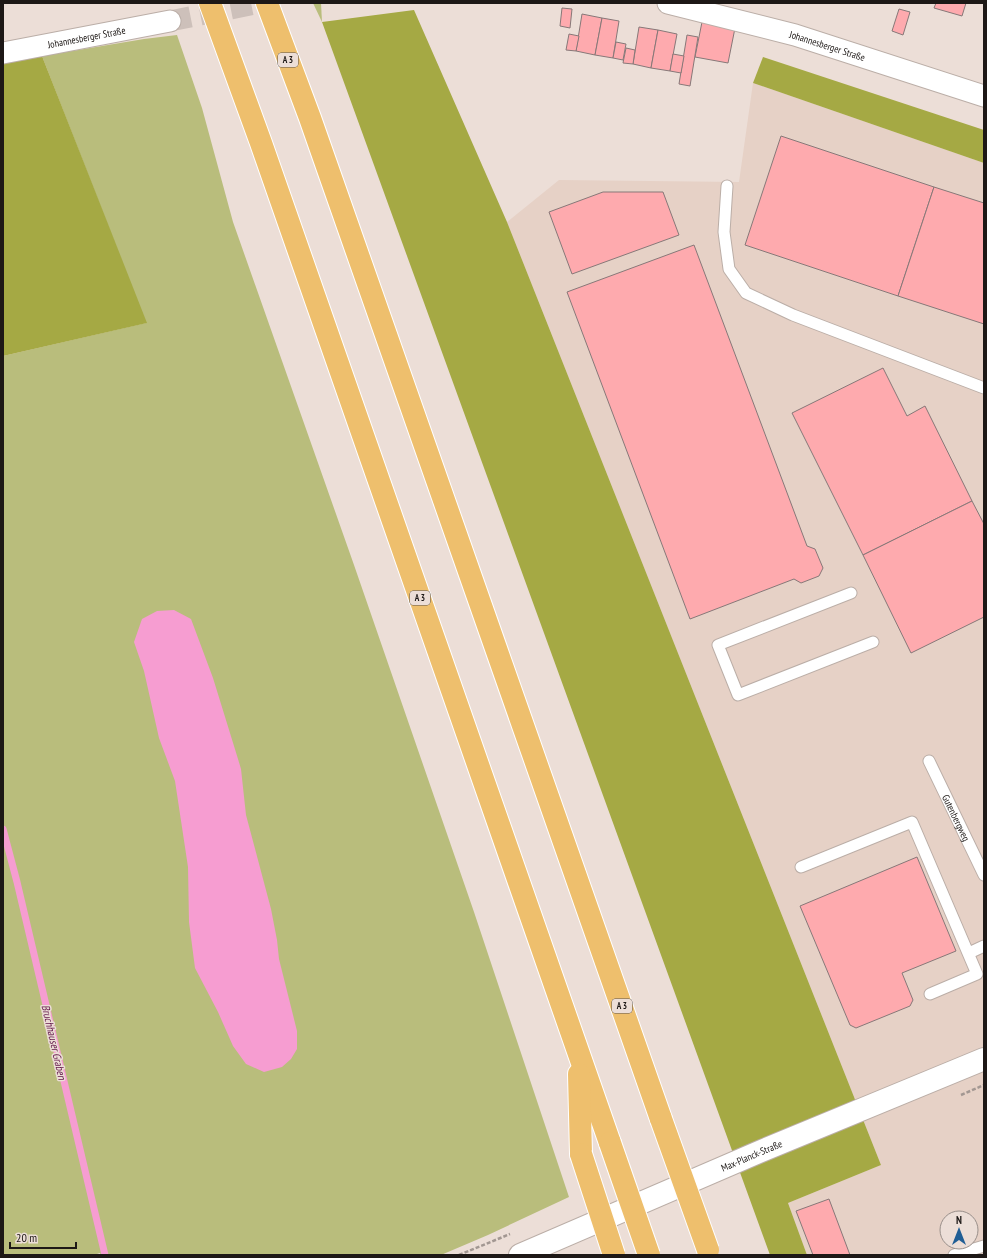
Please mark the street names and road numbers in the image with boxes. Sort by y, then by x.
street label: Johannesberger Straße [46,24,127,51]
street label: Johannesberger Straße [787,28,867,64]
road number: A 3 [278,53,298,67]
road number: A 3 [410,591,430,605]
street label: Gutenbergweg [939,793,973,843]
road number: A 3 [612,999,632,1013]
street label: Max-Planck-Straße [719,1137,784,1175]

